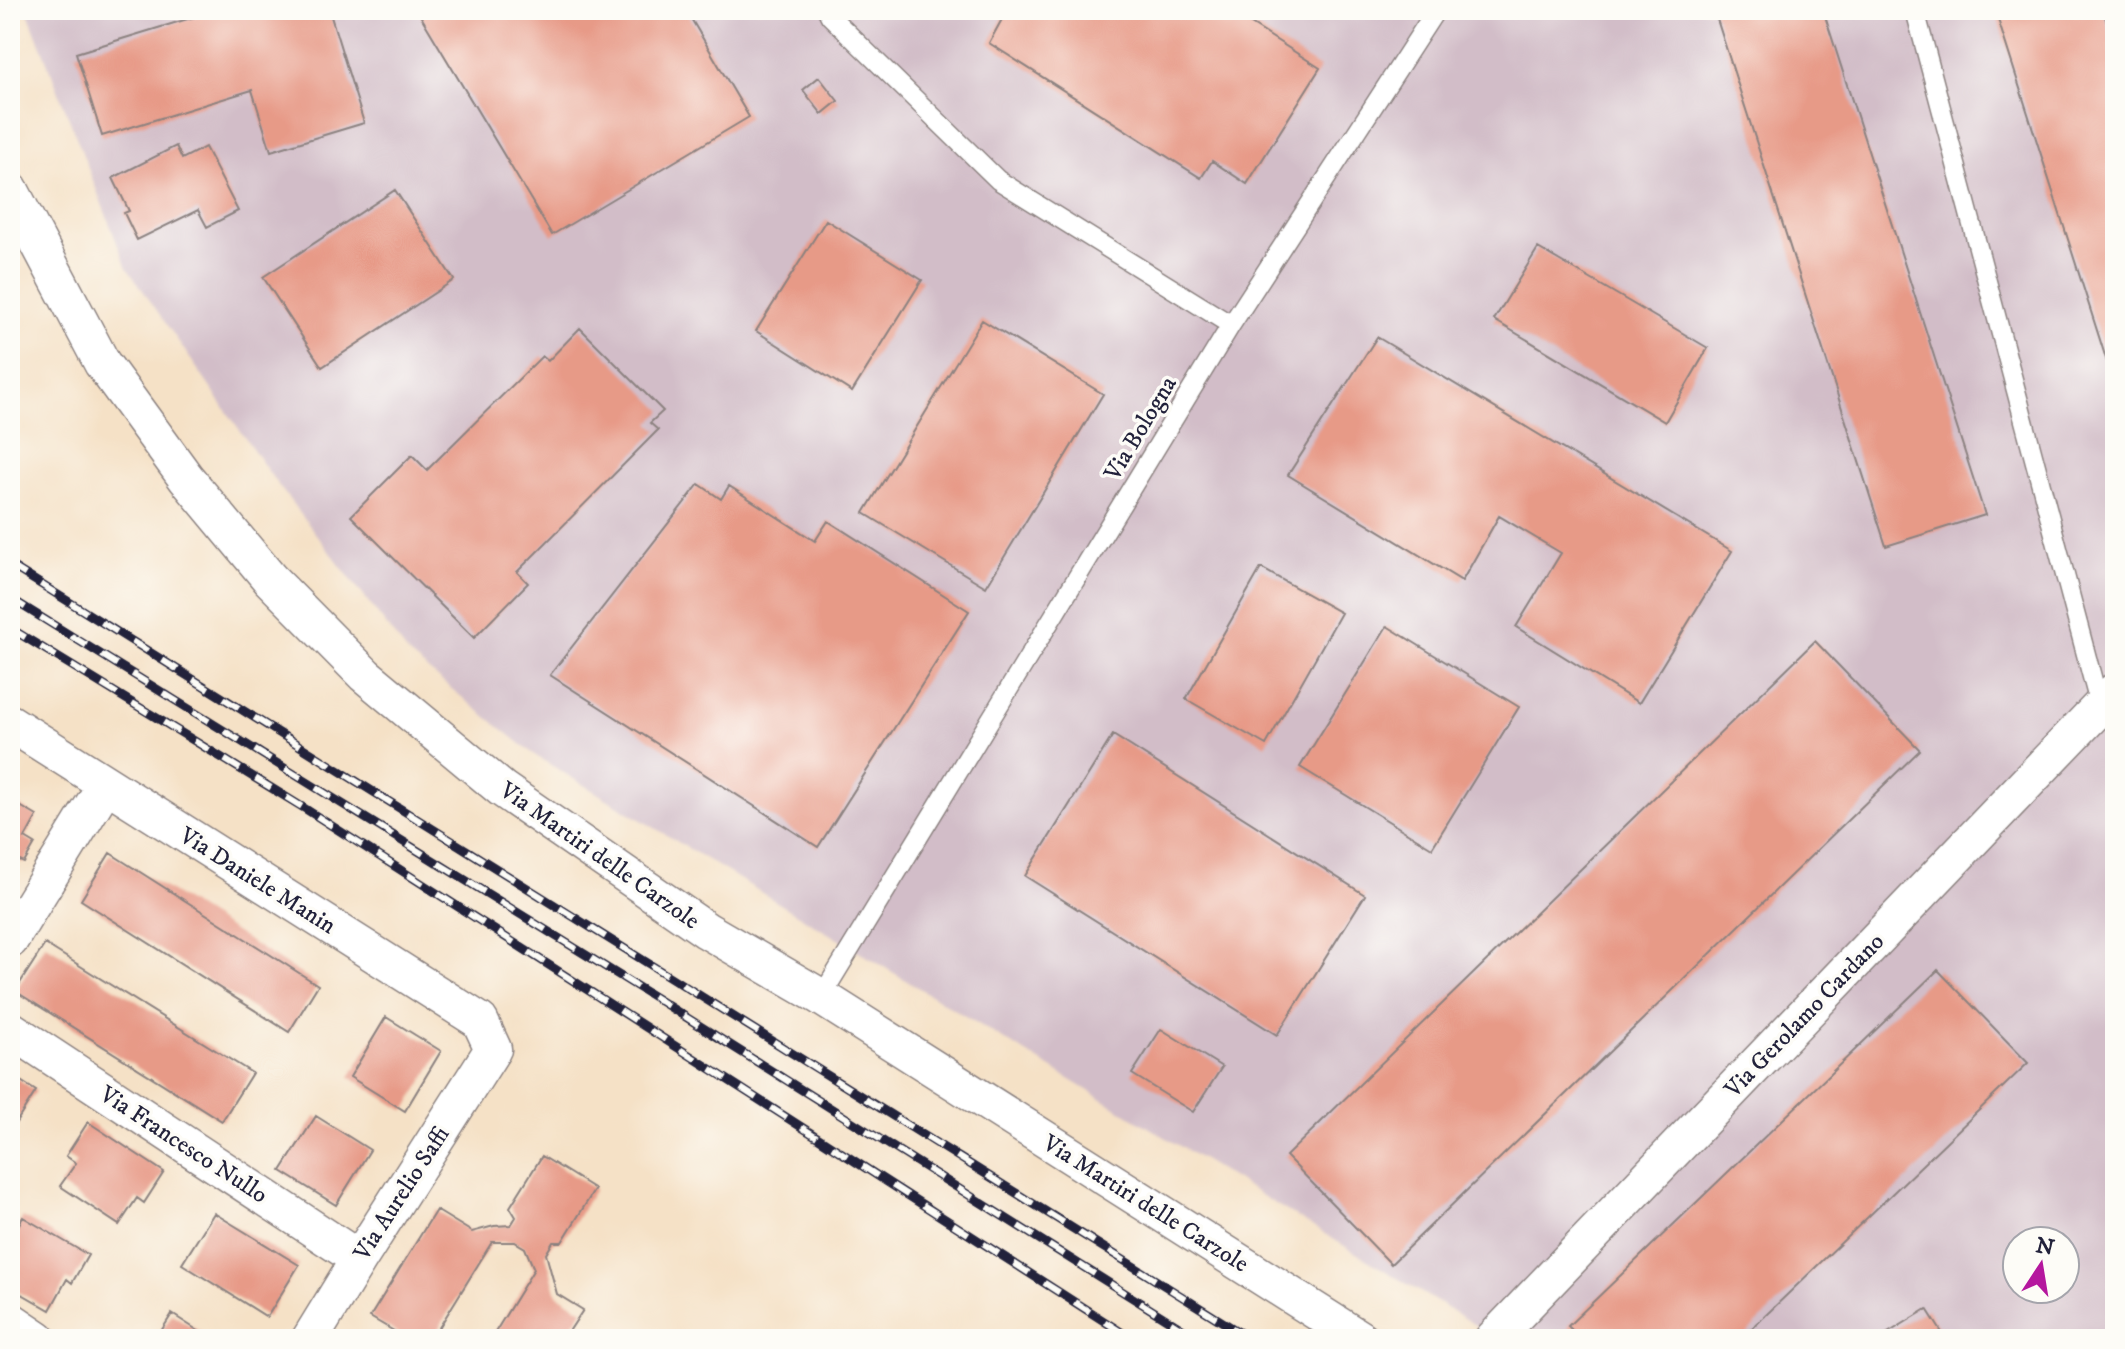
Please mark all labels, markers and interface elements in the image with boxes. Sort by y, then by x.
street label: Via Bologna [1097,370,1184,487]
street label: Via Martiri delle Carzole [493,775,705,936]
street label: Via Daniele Manin [173,820,342,941]
street label: Via Gerolamo Cardano [1718,927,1891,1105]
street label: Via Francesco Nullo [93,1079,273,1210]
street label: Via Aurelio Saffi [347,1121,456,1267]
street label: Via Martiri delle Carzole [1036,1128,1254,1279]
north arrow [2001,1225,2081,1305]
text: N [2033,1232,2056,1262]

